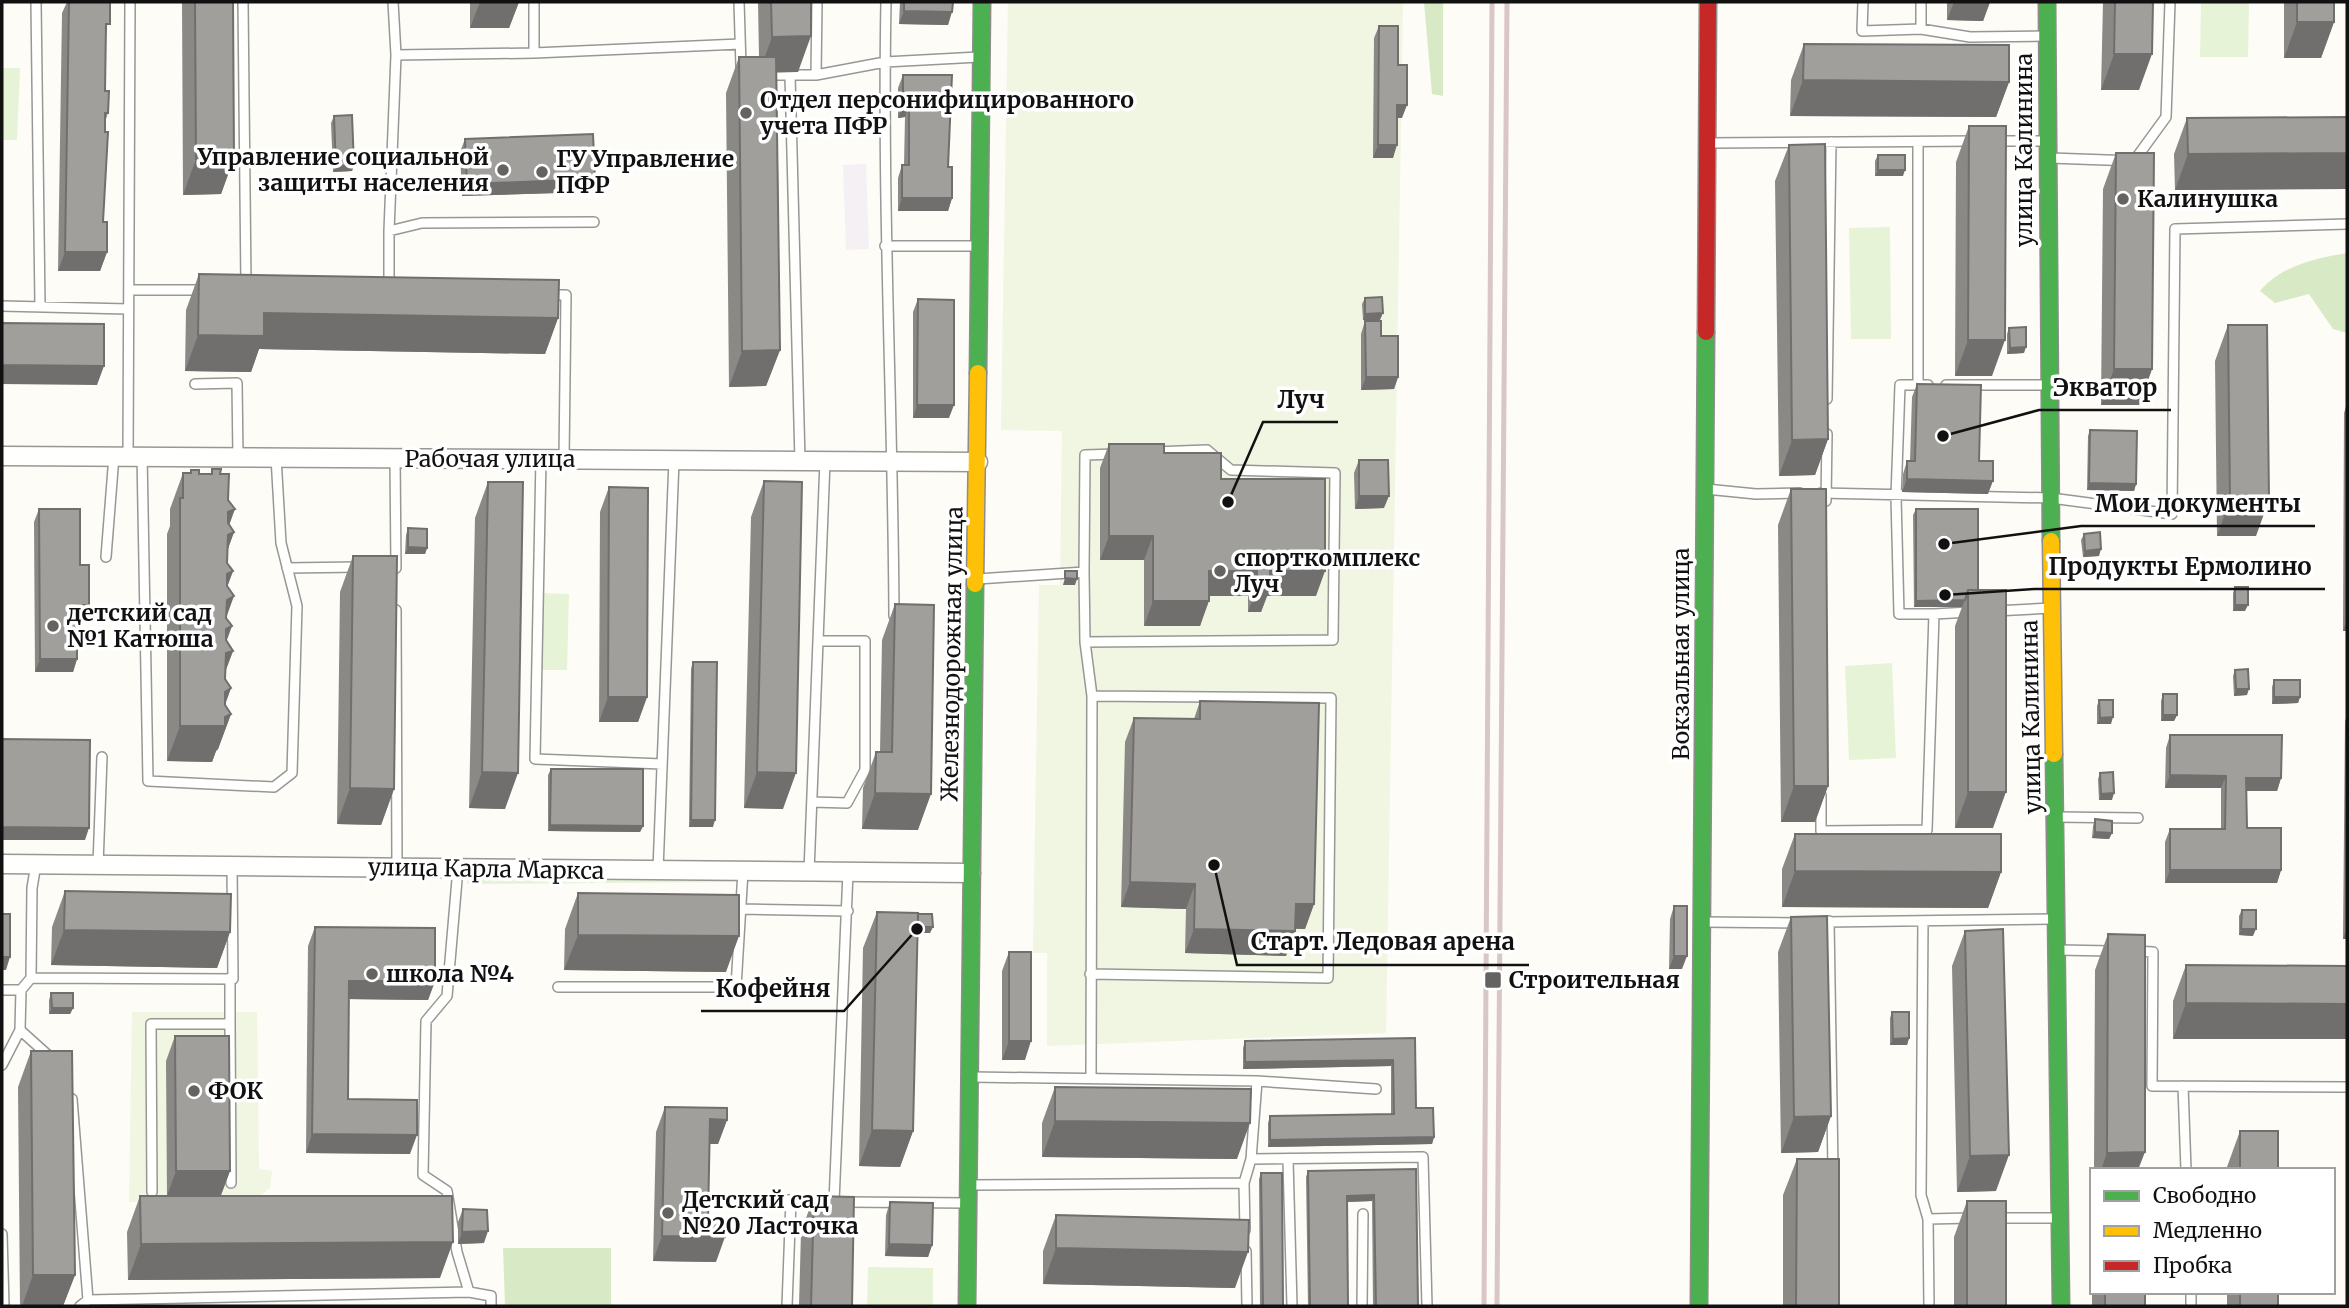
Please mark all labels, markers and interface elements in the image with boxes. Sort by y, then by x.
street label: улица Калинина [2009,53,2038,247]
place label: Отдел персонифицированного учета ПФР [760,85,1134,140]
marker: Отдел персонифицированного учета ПФР [738,105,754,121]
place label: Управление социальной защиты населения [197,142,489,197]
place label: ГУ Управление ПФР [556,144,734,199]
marker: Управление социальной защиты населения [495,162,511,178]
marker: ГУ Управление ПФР [534,164,550,180]
place label: Калинушка [2137,184,2278,213]
marker: Калинушка [2115,191,2131,207]
callout: Экватор [2039,365,2171,410]
text: Экватор [2053,372,2157,403]
callout: Луч [1263,377,1338,422]
text: Луч [1277,384,1325,415]
street label: Рабочая улица [405,444,575,473]
callout: Мои документы [2081,481,2315,526]
text: Мои документы [2095,488,2301,519]
street label: Железнодорожная улица [934,506,969,802]
place label: спорткомплекс Луч [1234,543,1421,598]
callout: Продукты Ермолино [2034,544,2325,589]
street label: Вокзальная улица [1666,548,1695,760]
text: Продукты Ермолино [2048,551,2312,582]
marker: спорткомплекс Луч [1212,563,1228,579]
place label: детский сад №1 Катюша [66,598,214,653]
marker: детский сад №1 Катюша [45,618,61,634]
street label: улица Калинина [2014,620,2047,814]
street label: улица Карла Маркса [368,852,604,885]
callout: Старт. Ледовая арена [1237,920,1529,965]
text: Старт. Ледовая арена [1251,926,1515,957]
place label: школа №4 [386,959,514,988]
place label: Строительная [1509,965,1680,994]
marker: школа №4 [364,966,380,982]
callout: Кофейня [701,966,844,1011]
marker: Строительная [1483,970,1503,990]
text: Кофейня [716,973,830,1004]
place label: ФОК [208,1076,263,1105]
marker: ФОК [186,1083,202,1099]
legend [2090,1168,2335,1294]
text: Свободно [2153,1182,2256,1209]
place label: Детский сад №20 Ласточка [682,1185,859,1240]
marker: Детский сад №20 Ласточка [660,1205,676,1221]
text: Медленно [2153,1217,2262,1244]
text: Пробка [2153,1252,2232,1279]

